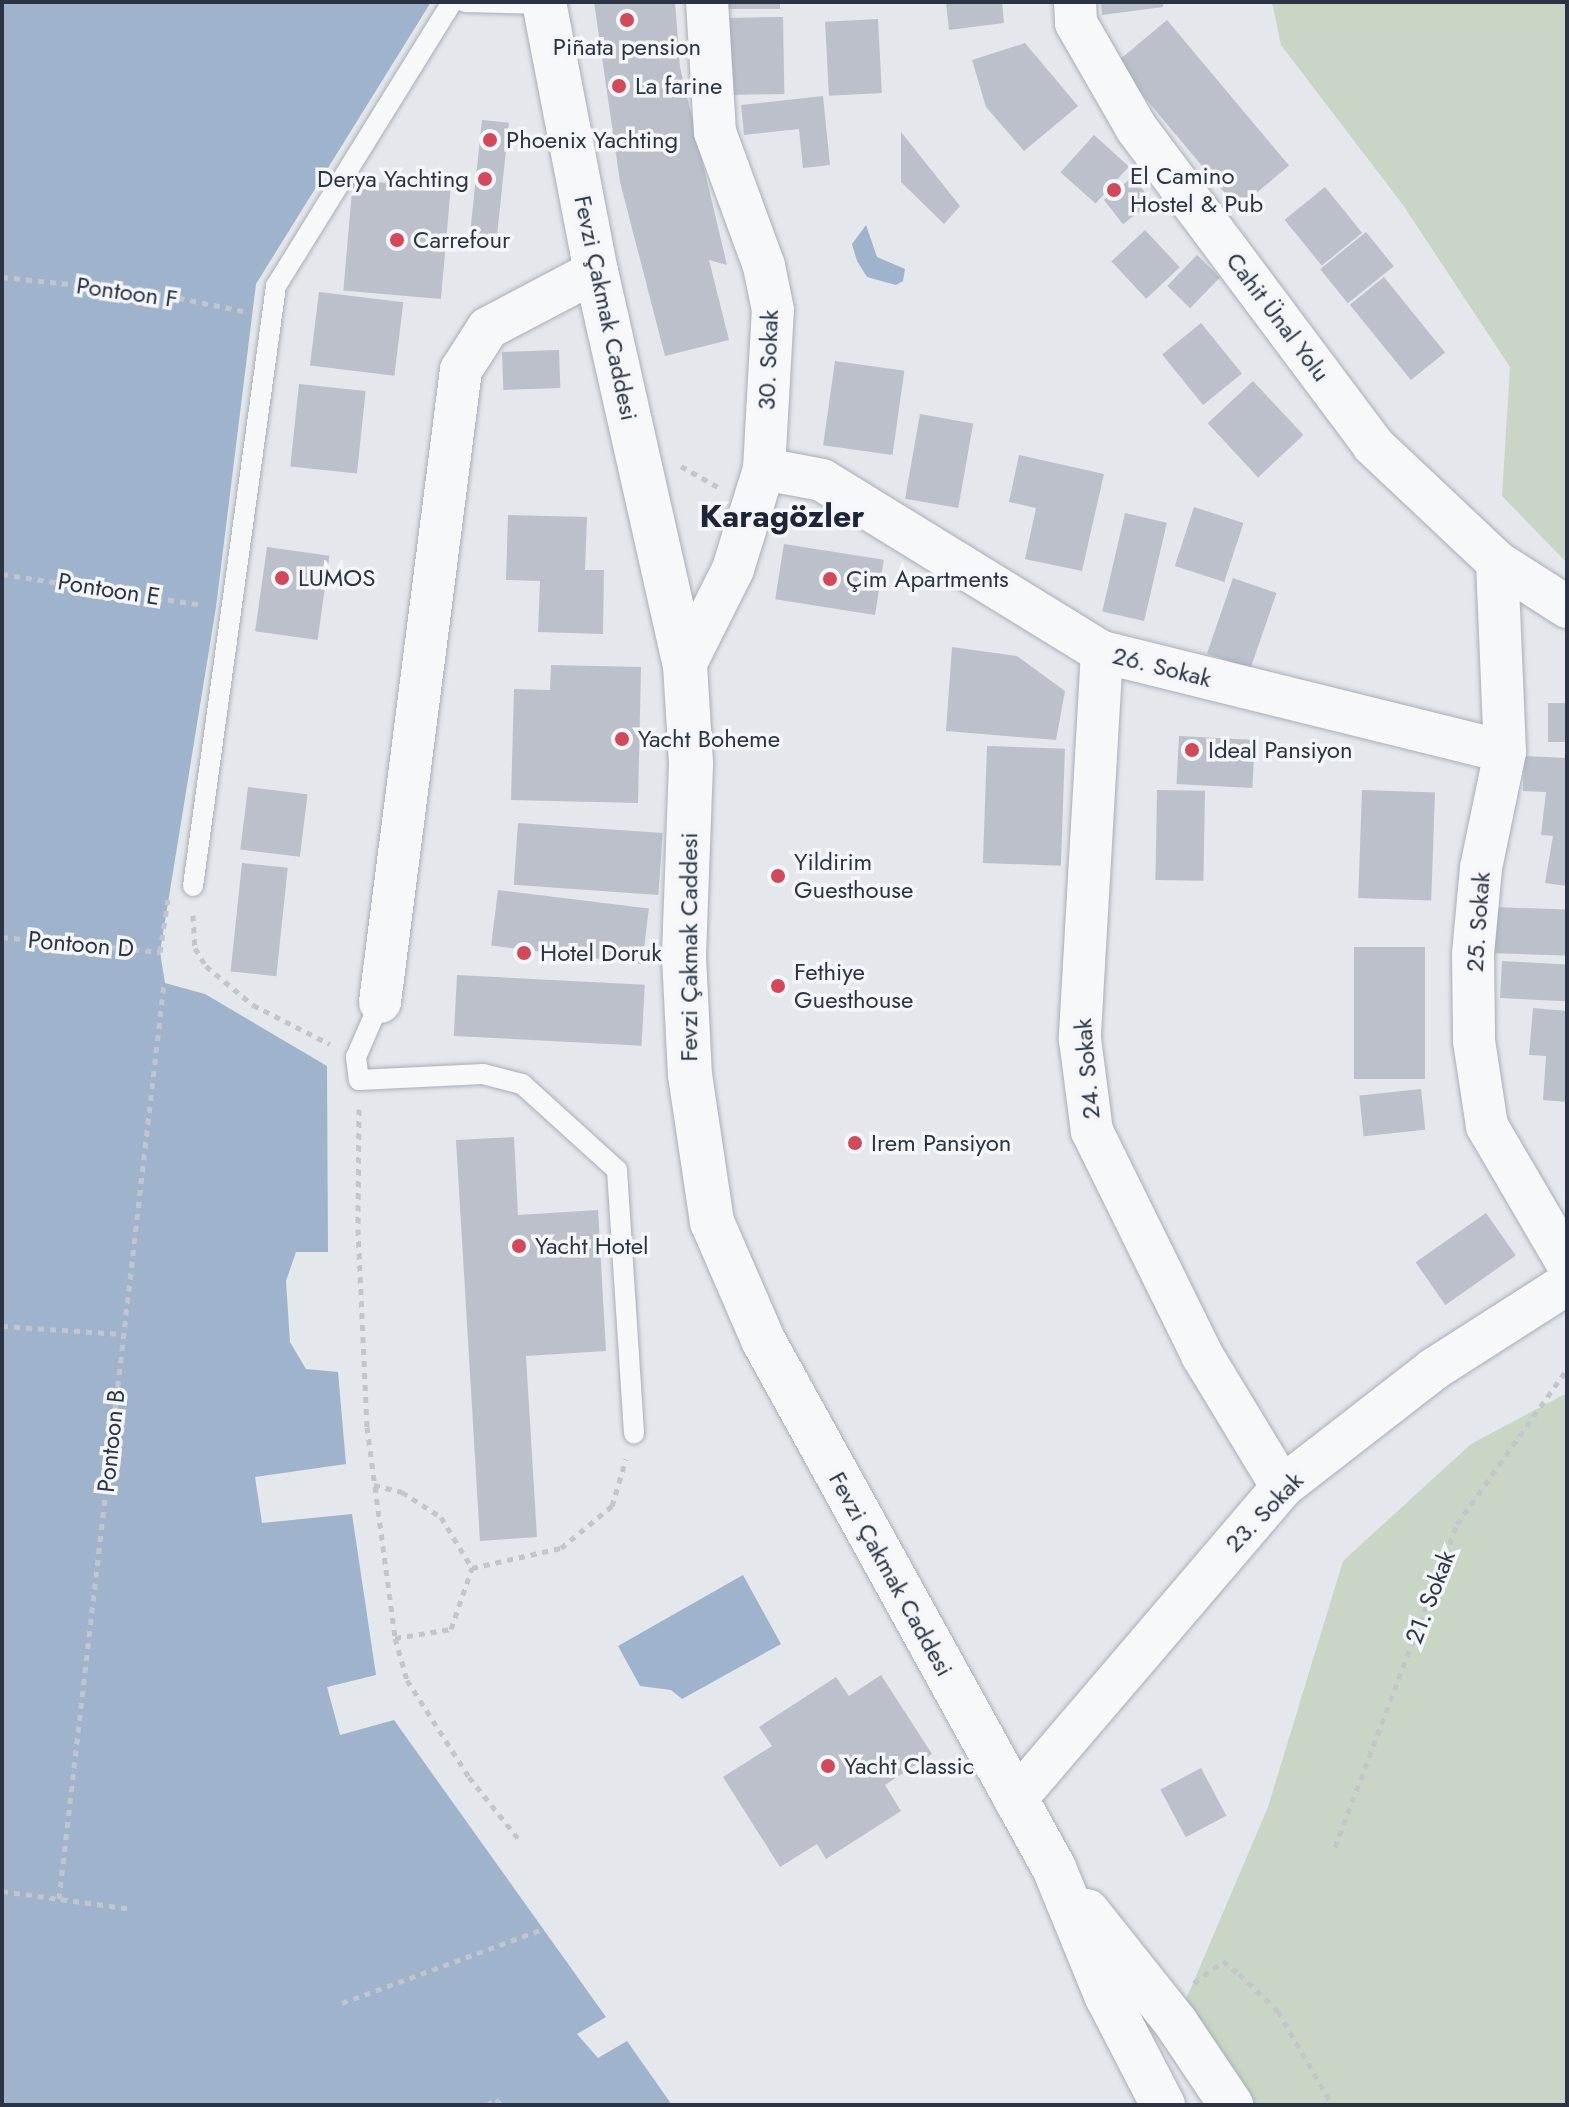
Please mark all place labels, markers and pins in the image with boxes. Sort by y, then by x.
marker: Piñata pension [618,11,636,29]
place label: Piñata pension [553,33,701,61]
place label: La farine [635,72,722,100]
marker: La farine [610,77,628,95]
place label: Phoenix Yachting [506,126,678,154]
marker: Phoenix Yachting [481,131,499,149]
place label: El Camino Hostel & Pub [1130,162,1263,218]
place label: Derya Yachting [317,165,469,193]
marker: Derya Yachting [476,170,494,188]
marker: El Camino Hostel & Pub [1105,181,1123,199]
place label: Carrefour [413,226,510,254]
marker: Carrefour [388,231,406,249]
place label: LUMOS [298,564,375,592]
place label: Çim Apartments [846,565,1009,593]
marker: LUMOS [273,569,291,587]
marker: Çim Apartments [821,570,839,588]
place label: Yacht Boheme [638,725,780,753]
marker: Yacht Boheme [613,730,631,748]
place label: Ideal Pansiyon [1208,736,1353,764]
marker: Ideal Pansiyon [1183,741,1201,759]
place label: Yildirim Guesthouse [794,848,913,904]
marker: Yildirim Guesthouse [769,867,787,885]
place label: Hotel Doruk [540,939,662,967]
marker: Hotel Doruk [515,944,533,962]
place label: Fethiye Guesthouse [794,958,913,1014]
marker: Fethiye Guesthouse [769,977,787,995]
place label: Irem Pansiyon [871,1129,1011,1157]
marker: Irem Pansiyon [846,1134,864,1152]
place label: Yacht Hotel [535,1232,649,1260]
marker: Yacht Hotel [510,1237,528,1255]
place label: Yacht Classic [844,1752,974,1780]
marker: Yacht Classic [819,1757,837,1775]

